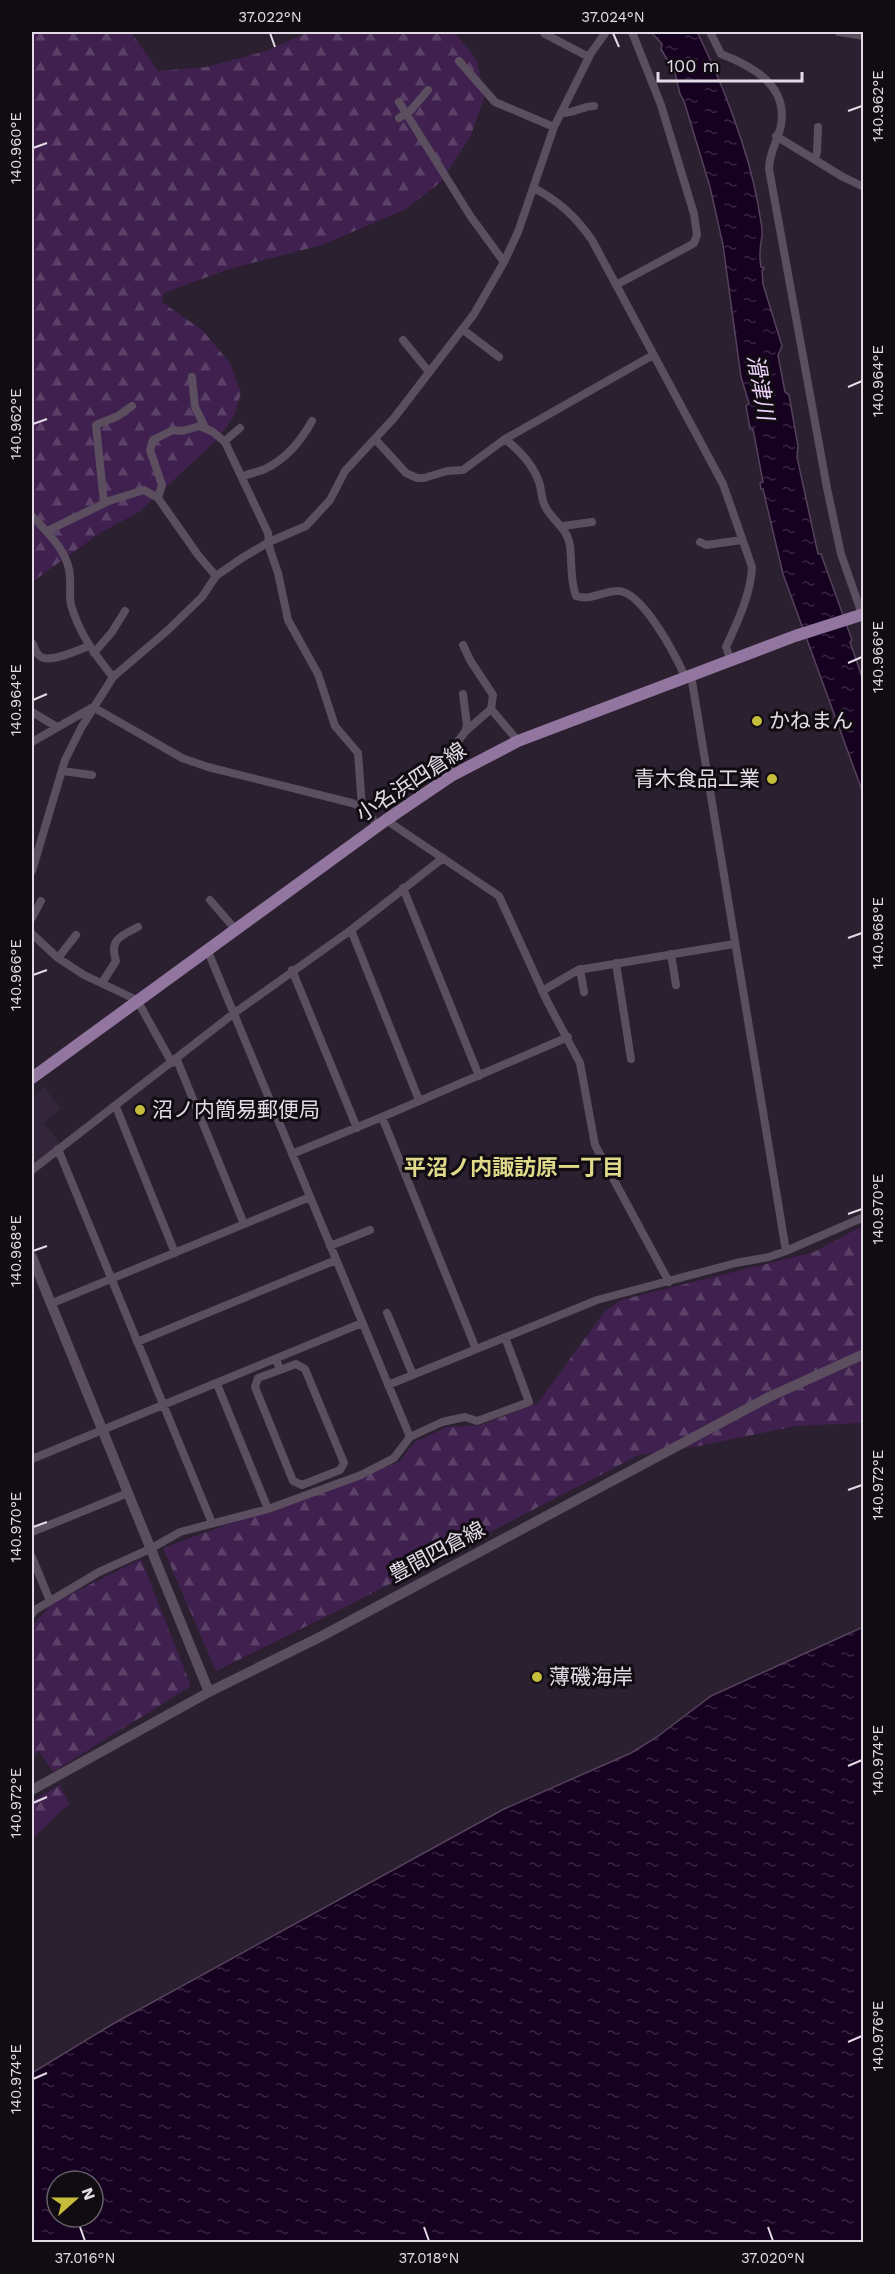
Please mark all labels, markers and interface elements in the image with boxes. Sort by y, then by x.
text: 37.022°N [238,8,302,26]
text: 37.024°N [581,8,645,26]
scale bar [658,45,802,83]
text: 100 m [667,55,720,76]
text: 140.962°E [869,70,887,142]
text: 140.960°E [7,112,25,184]
text: 140.964°E [869,345,887,417]
water label: 滑津川 [742,352,779,424]
text: 140.962°E [7,388,25,460]
text: 140.966°E [869,621,887,693]
text: 140.964°E [7,664,25,736]
place label: かねまん [769,708,853,733]
marker: かねまん [750,714,764,728]
street label: 小名浜四倉線 [351,737,470,826]
place label: 青木食品工業 [634,766,760,791]
marker: 青木食品工業 [765,772,779,786]
text: 140.968°E [869,897,887,969]
text: 140.966°E [7,939,25,1011]
place label: 沼ノ内簡易郵便局 [152,1097,320,1122]
marker: 沼ノ内簡易郵便局 [133,1103,147,1117]
district label: 平沼ノ内諏訪原一丁目 [404,1155,624,1180]
text: 140.970°E [869,1174,887,1244]
text: 140.968°E [7,1215,25,1287]
text: 140.972°E [869,1450,887,1520]
text: 140.970°E [7,1492,25,1562]
street label: 豊間四倉線 [385,1516,489,1587]
place label: 薄磯海岸 [549,1664,633,1689]
marker: 薄磯海岸 [530,1670,544,1684]
text: 140.974°E [869,1725,887,1795]
text: 140.972°E [7,1768,25,1838]
text: 140.976°E [869,2001,887,2071]
text: 140.974°E [7,2044,25,2114]
north arrow [45,2169,105,2229]
text: N [78,2185,100,2203]
text: 37.016°N [55,2249,115,2267]
text: 37.018°N [398,2249,460,2267]
text: 37.020°N [741,2249,805,2267]

